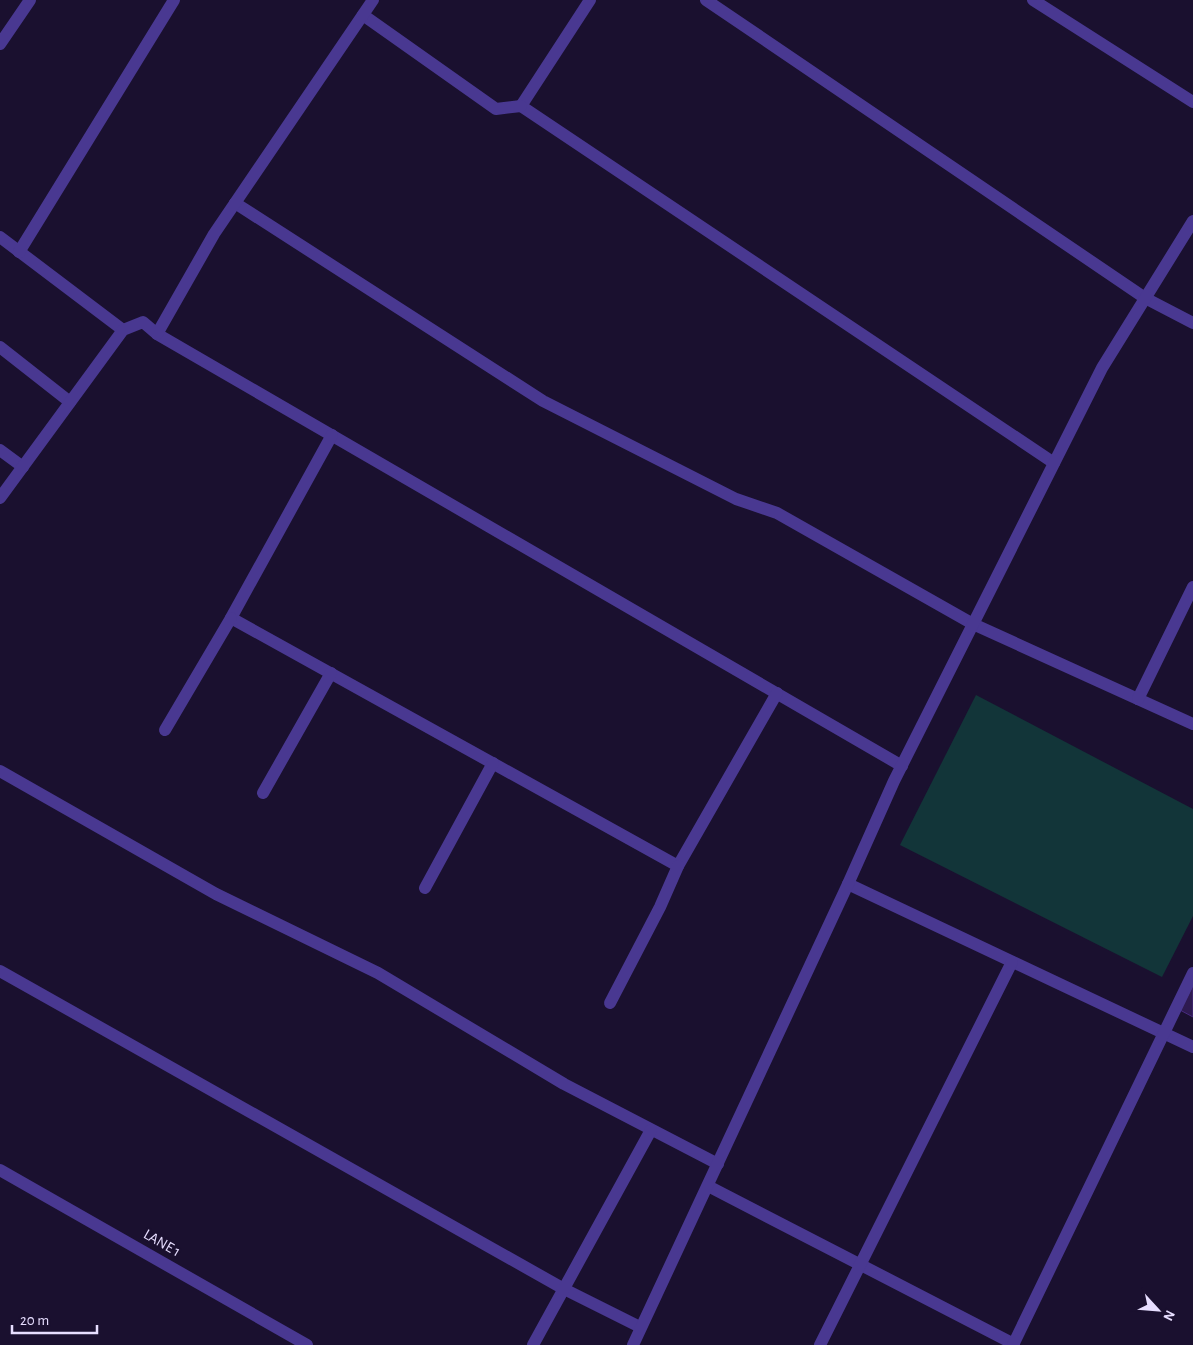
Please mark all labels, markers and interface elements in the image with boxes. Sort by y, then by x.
street label: LANE 1 [141,1226,183,1260]
north arrow [1133,1285,1183,1335]
scale bar [12,1302,98,1334]
text: N [1160,1308,1177,1323]
text: 20 m [20,1313,49,1328]

